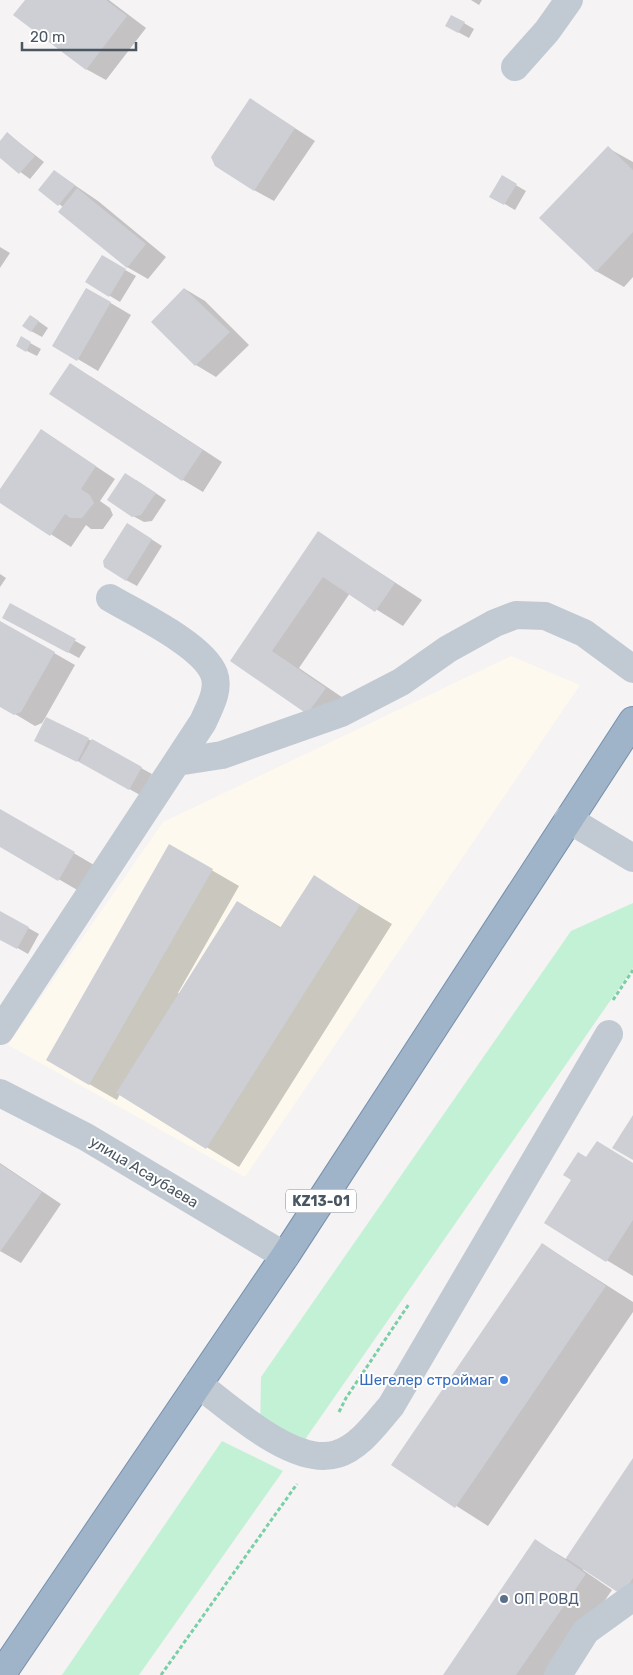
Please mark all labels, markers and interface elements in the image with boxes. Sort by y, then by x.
scale bar [22,20,136,52]
text: 20 m [30,28,65,46]
street label: улица Асаубаева [86,1132,202,1212]
road number: KZ13-01 [286,1190,356,1212]
place label: Шегелер строймаг [359,1371,495,1389]
marker: Шегелер строймаг [498,1374,510,1386]
place label: ОП РОВД [514,1590,579,1608]
marker: ОП РОВД [498,1593,510,1605]

